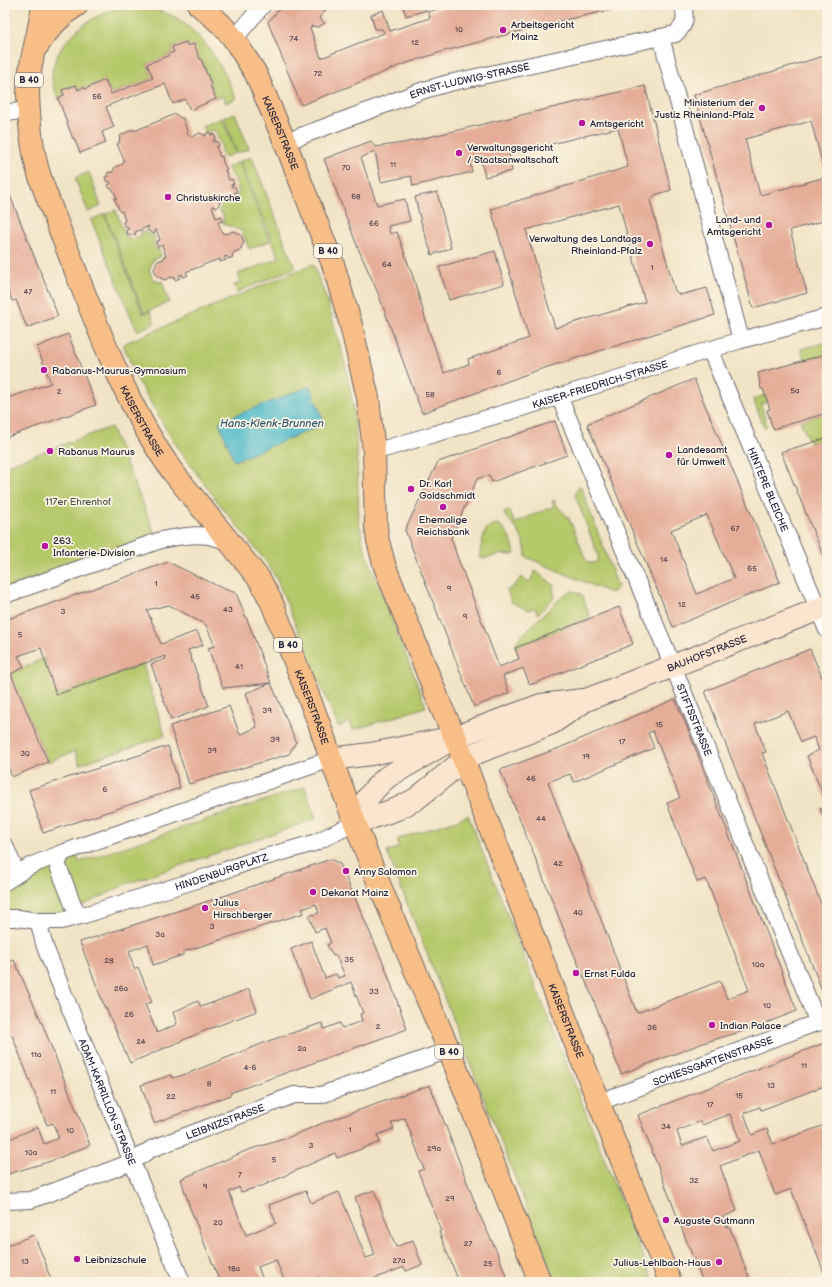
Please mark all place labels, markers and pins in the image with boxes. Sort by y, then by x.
place label: Arbeitsgericht Mainz [511,19,574,43]
marker: Arbeitsgericht Mainz [498,25,508,35]
place label: Ministerium der Justiz Rheinland-Pfalz [654,97,754,121]
marker: Ministerium der Justiz Rheinland-Pfalz [757,103,767,113]
marker: Amtsgericht [577,118,587,128]
place label: Amtsgericht [590,118,644,130]
place label: Verwaltungsgericht / Staatsanwaltschaft [467,142,558,166]
marker: Verwaltungsgericht / Staatsanwaltschaft [454,148,464,158]
marker: Christuskirche [163,192,173,202]
place label: Christuskirche [176,192,241,204]
place label: Land- und Amtsgericht [707,214,761,238]
marker: Land- und Amtsgericht [764,220,774,230]
place label: Verwaltung des Landtags Rheinland-Pfalz [529,233,642,257]
marker: Verwaltung des Landtags Rheinland-Pfalz [645,239,655,249]
marker: Rabanus-Maurus-Gymnasium [39,365,49,375]
place label: Rabanus-Maurus-Gymnasium [52,365,186,377]
place label: Landesamt für Umwelt [677,444,727,468]
marker: Rabanus Maurus [45,446,55,456]
place label: Rabanus Maurus [58,446,135,458]
marker: Landesamt für Umwelt [664,450,674,460]
place label: Dr. Karl Goldschmidt [419,478,475,502]
marker: Dr. Karl Goldschmidt [406,484,416,494]
marker: Ehemalige Reichsbank [438,502,448,512]
place label: Ehemalige Reichsbank [416,514,470,538]
place label: 263. Infanterie-Division [53,535,135,559]
marker: 263. Infanterie-Division [40,541,50,551]
marker: Anny Salomon [341,866,351,876]
place label: Anny Salomon [354,866,417,878]
marker: Dekanat Mainz [308,887,318,897]
place label: Dekanat Mainz [321,887,389,899]
place label: Julius Hirschberger [213,897,273,921]
marker: Julius Hirschberger [200,903,210,913]
marker: Ernst Fulda [571,968,581,978]
place label: Ernst Fulda [584,968,636,980]
marker: Indian Palace [707,1020,717,1030]
place label: Indian Palace [720,1020,781,1032]
marker: Auguste Gutmann [661,1215,671,1225]
place label: Auguste Gutmann [674,1215,755,1227]
marker: Leibnizschule [72,1254,82,1264]
place label: Leibnizschule [85,1254,147,1266]
place label: Julius-Lehlbach-Haus [613,1257,711,1269]
marker: Julius-Lehlbach-Haus [714,1257,724,1267]

